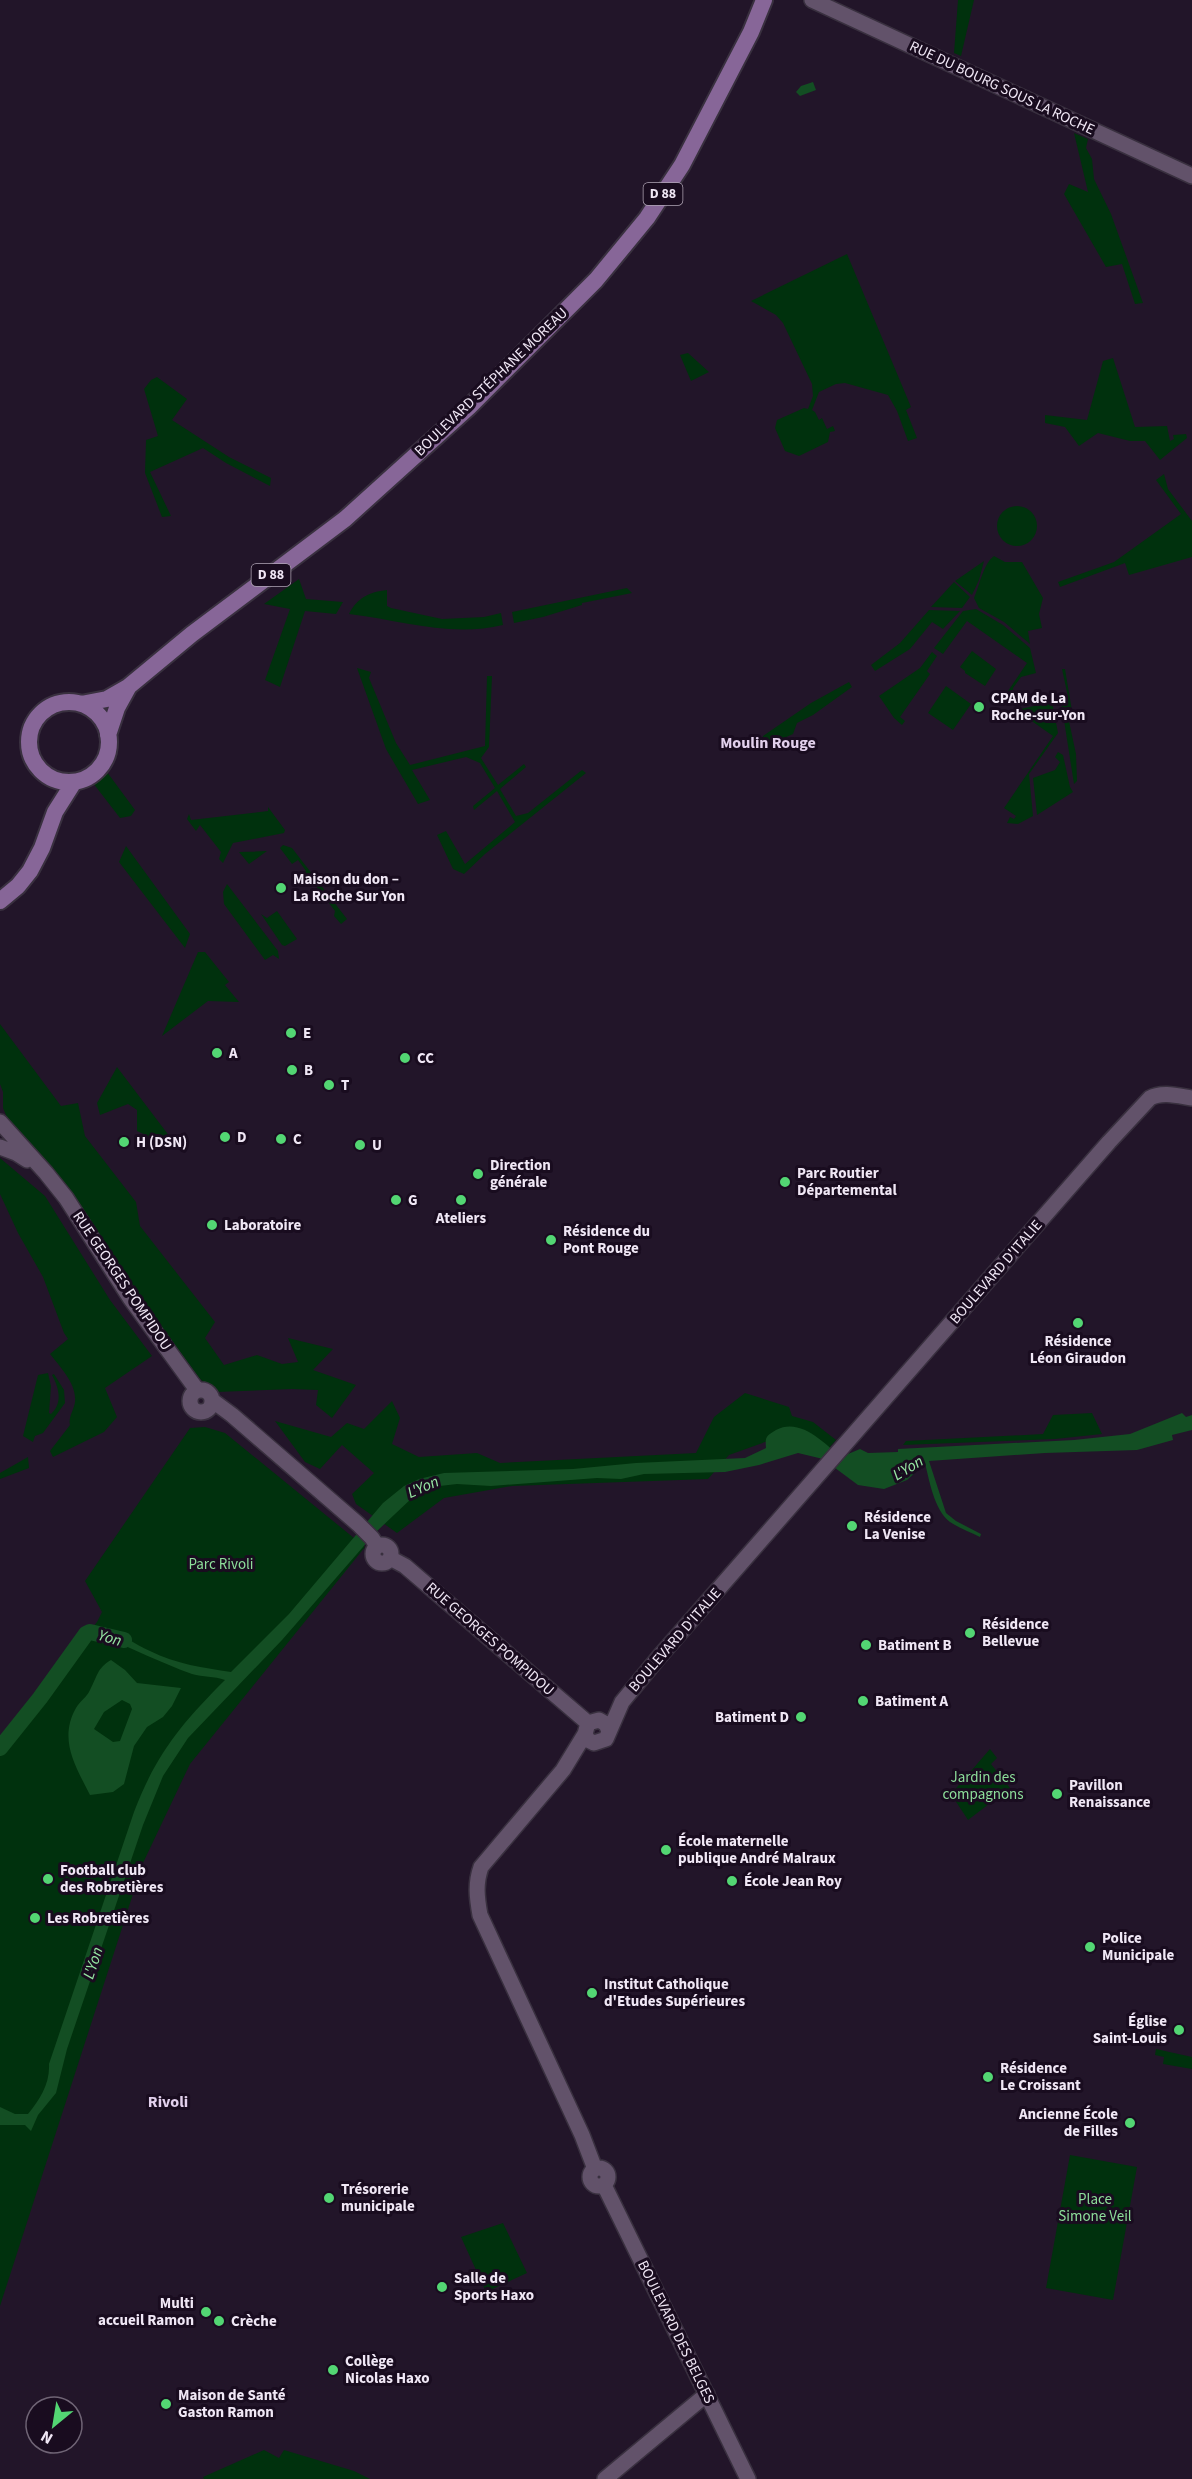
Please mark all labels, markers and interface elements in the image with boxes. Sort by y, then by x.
street label: RUE DU BOURG SOUS LA ROCHE [906,36,1098,140]
road number: D 88 [644,183,682,205]
street label: BOULEVARD STÉPHANE MOREAU [410,303,572,461]
road number: D 88 [252,564,290,586]
place label: CPAM de La Roche-sur-Yon [991,688,1085,726]
marker: CPAM de La Roche-sur-Yon [972,700,986,714]
district label: Moulin Rouge [720,732,816,754]
place label: Maison du don – La Roche Sur Yon [293,869,405,907]
marker: Maison du don – La Roche Sur Yon [274,881,288,895]
place label: E [303,1023,311,1044]
marker: E [284,1026,298,1040]
place label: A [228,1043,238,1064]
marker: A [210,1046,224,1060]
place label: CC [417,1048,434,1069]
marker: CC [398,1051,412,1065]
place label: B [304,1060,313,1081]
marker: B [285,1063,299,1077]
place label: T [341,1075,349,1096]
marker: T [322,1078,336,1092]
place label: D [237,1127,247,1148]
place label: C [293,1129,302,1150]
marker: D [218,1130,232,1144]
place label: H (DSN) [136,1132,187,1153]
marker: C [274,1132,288,1146]
marker: H (DSN) [117,1135,131,1149]
place label: U [372,1135,382,1156]
marker: U [353,1138,367,1152]
place label: Direction générale [490,1155,551,1193]
place label: Parc Routier Départemental [797,1163,897,1201]
marker: Direction générale [471,1167,485,1181]
marker: Parc Routier Départemental [778,1175,792,1189]
place label: G [408,1190,418,1211]
marker: G [389,1193,403,1207]
marker: Ateliers [454,1193,468,1207]
street label: RUE GEORGES POMPIDOU [68,1207,176,1355]
place label: Ateliers [435,1208,486,1229]
place label: Laboratoire [224,1215,302,1236]
street label: BOULEVARD D'ITALIE [945,1215,1047,1329]
marker: Laboratoire [205,1218,219,1232]
place label: Résidence du Pont Rouge [563,1221,650,1259]
marker: Résidence du Pont Rouge [544,1233,558,1247]
marker: Résidence Léon Giraudon [1071,1316,1085,1330]
place label: Résidence Léon Giraudon [1030,1331,1126,1369]
water label: L'Yon [888,1450,928,1486]
water label: L'Yon [404,1470,442,1504]
place label: Résidence La Venise [864,1507,931,1545]
marker: Résidence La Venise [845,1519,859,1533]
park label: Parc Rivoli [188,1554,254,1575]
street label: RUE GEORGES POMPIDOU [421,1577,559,1701]
street label: BOULEVARD D'ITALIE [624,1583,726,1697]
place label: Résidence Bellevue [982,1614,1049,1652]
water label: Yon [96,1624,124,1652]
marker: Résidence Bellevue [963,1626,977,1640]
place label: Batiment B [878,1635,952,1656]
marker: Batiment B [859,1638,873,1652]
place label: Batiment A [875,1691,949,1712]
marker: Batiment A [856,1694,870,1708]
place label: Batiment D [715,1707,789,1728]
marker: Batiment D [794,1710,808,1724]
park label: Jardin des compagnons [942,1767,1024,1805]
place label: Pavillon Renaissance [1069,1775,1151,1813]
marker: Pavillon Renaissance [1050,1787,1064,1801]
place label: École maternelle publique André Malraux [678,1831,836,1869]
marker: École maternelle publique André Malraux [659,1843,673,1857]
place label: Football club des Robretières [60,1860,164,1898]
place label: École Jean Roy [744,1871,842,1892]
marker: Football club des Robretières [41,1872,55,1886]
marker: École Jean Roy [725,1874,739,1888]
place label: Les Robretières [47,1908,150,1929]
marker: Les Robretières [28,1911,42,1925]
place label: Police Municipale [1102,1928,1174,1966]
marker: Police Municipale [1083,1940,1097,1954]
water label: L'Yon [78,1944,108,1982]
place label: Institut Catholique d'Etudes Supérieures [604,1974,745,2012]
marker: Institut Catholique d'Etudes Supérieures [585,1986,599,2000]
place label: Église Saint-Louis [1093,2011,1167,2049]
marker: Église Saint-Louis [1172,2023,1186,2037]
place label: Résidence Le Croissant [1000,2058,1081,2096]
marker: Résidence Le Croissant [981,2070,995,2084]
district label: Rivoli [148,2091,188,2113]
place label: Ancienne École de Filles [1018,2104,1118,2142]
marker: Ancienne École de Filles [1123,2116,1137,2130]
place label: Trésorerie municipale [341,2179,415,2217]
park label: Place Simone Veil [1058,2189,1132,2227]
marker: Trésorerie municipale [322,2191,336,2205]
street label: BOULEVARD DES BELGES [632,2257,720,2407]
place label: Salle de Sports Haxo [454,2268,534,2306]
marker: Salle de Sports Haxo [435,2280,449,2294]
place label: Multi accueil Ramon [98,2293,194,2331]
marker: Multi accueil Ramon [199,2305,213,2319]
place label: Crèche [231,2311,277,2332]
marker: Crèche [212,2314,226,2328]
place label: Collège Nicolas Haxo [345,2351,430,2389]
marker: Collège Nicolas Haxo [326,2363,340,2377]
place label: Maison de Santé Gaston Ramon [178,2385,286,2423]
north arrow [24,2395,84,2455]
marker: Maison de Santé Gaston Ramon [159,2397,173,2411]
text: N [37,2425,57,2449]

